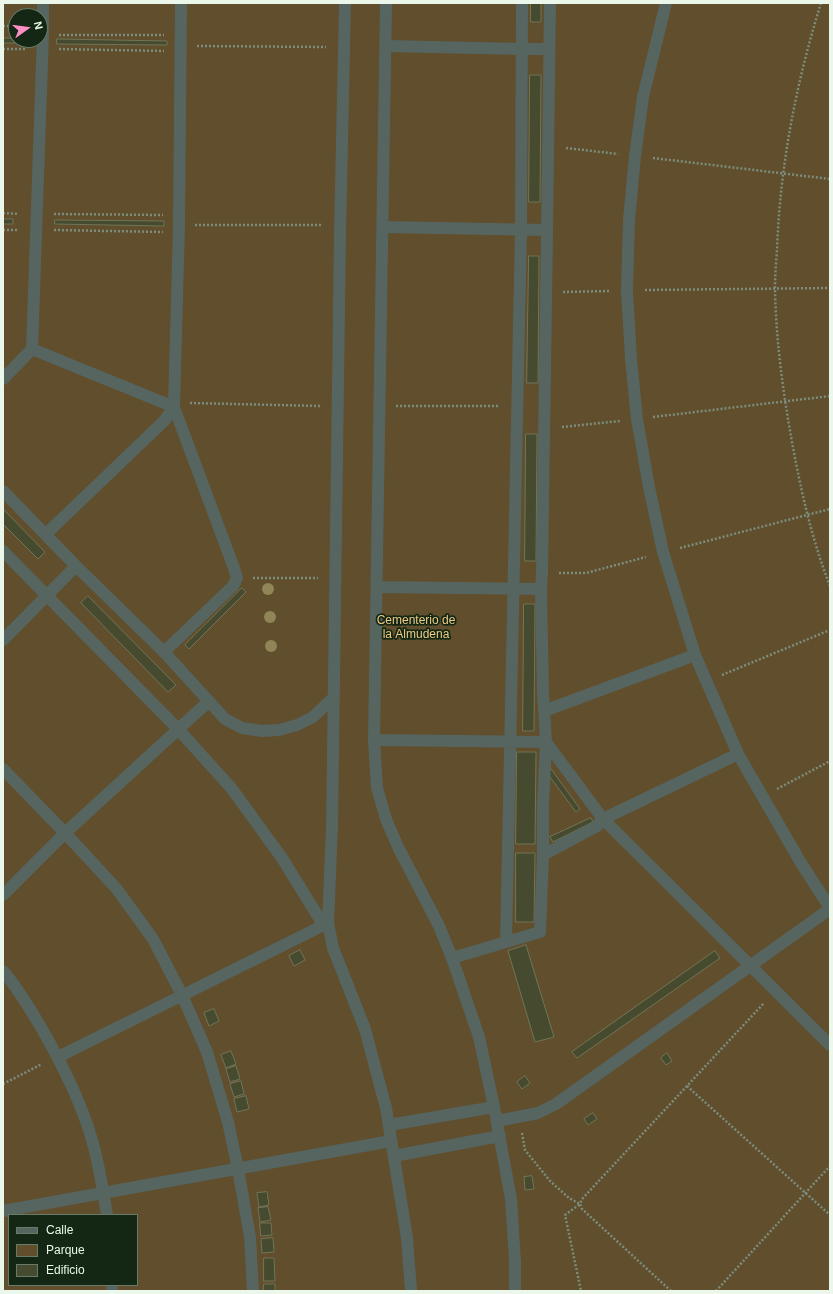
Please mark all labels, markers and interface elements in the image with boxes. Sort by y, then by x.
north arrow [8,8,48,48]
text: N [32,20,45,31]
park label: Cementerio de la Almudena [377,614,455,642]
legend [8,1214,138,1286]
text: Calle [46,1223,73,1237]
text: Parque [46,1243,85,1257]
text: Edificio [46,1263,85,1277]

